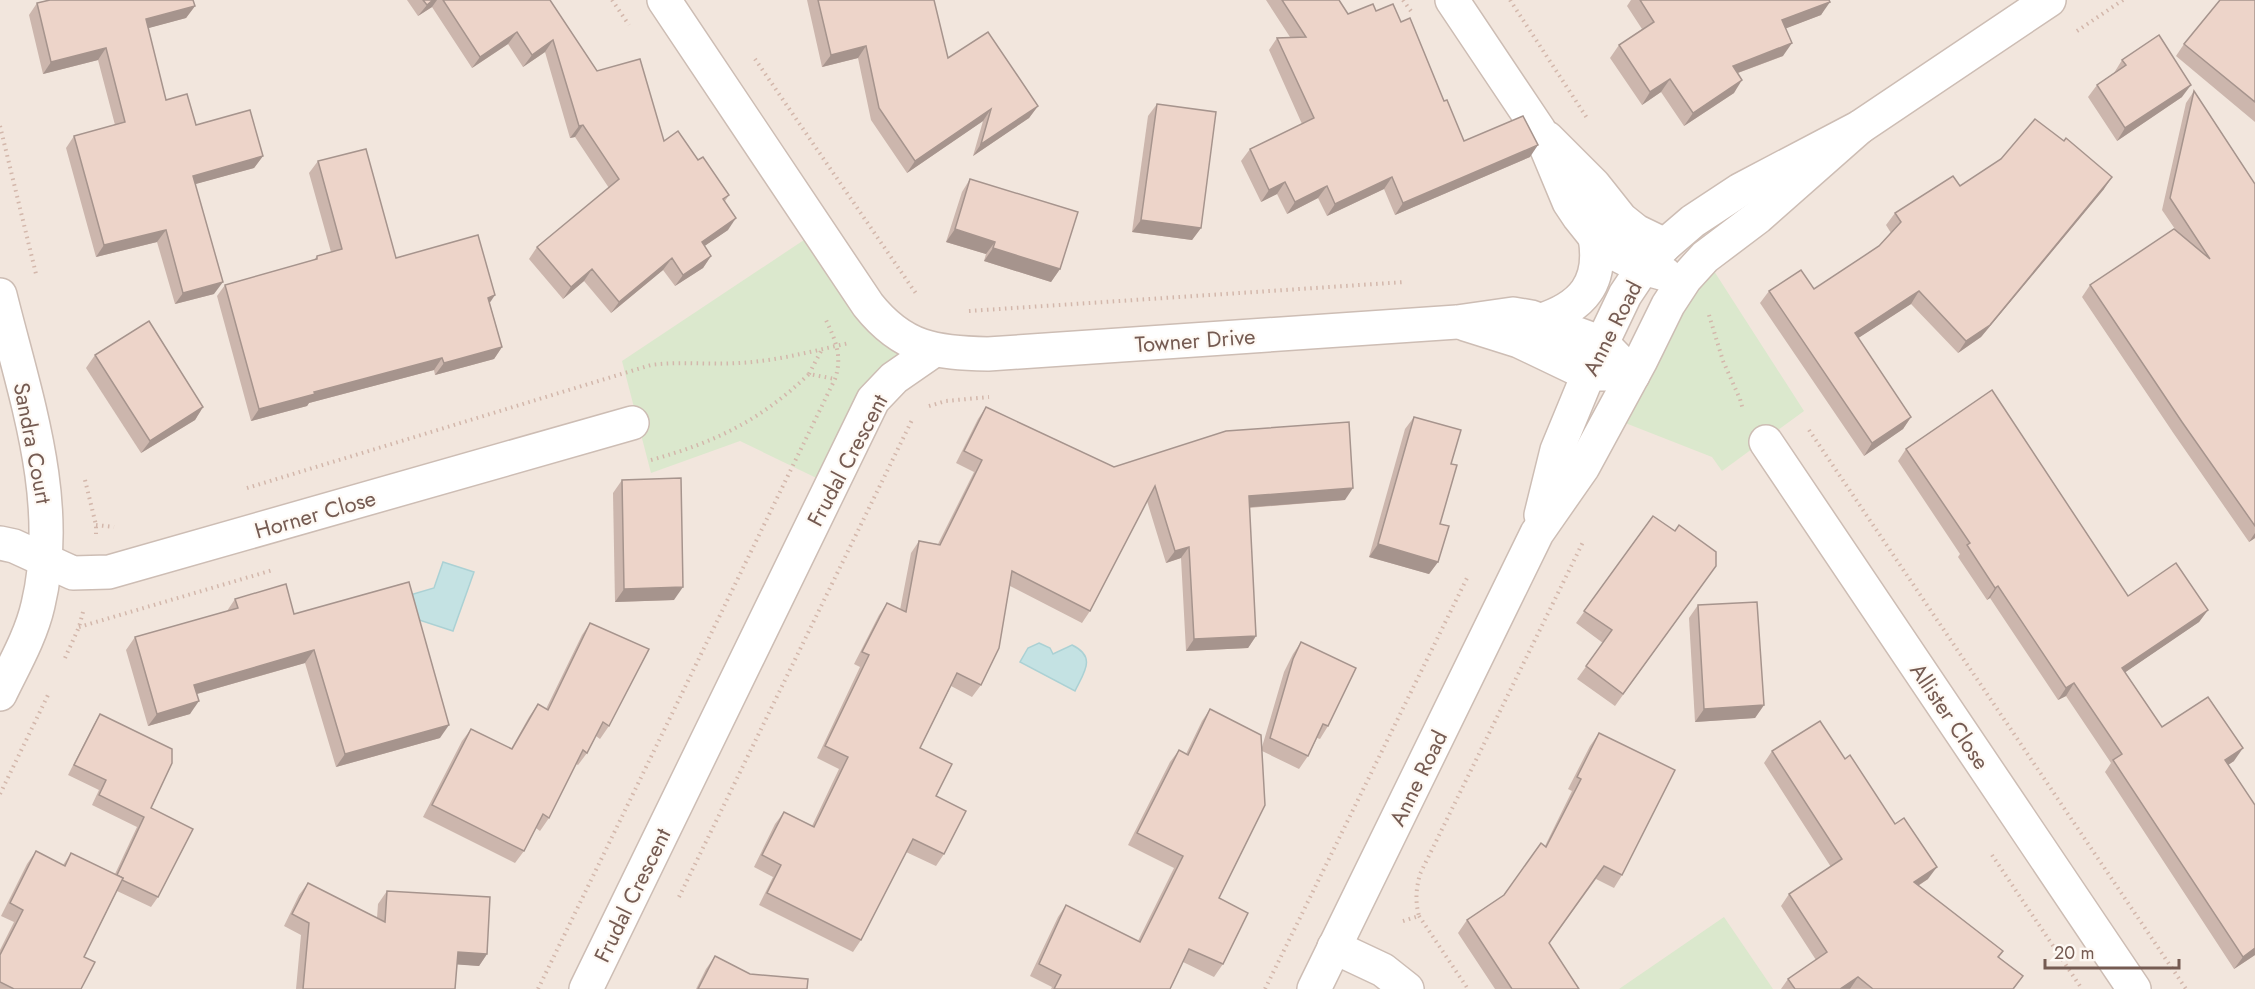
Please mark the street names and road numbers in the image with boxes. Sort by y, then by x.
street label: Anne Road [1574,275,1650,381]
street label: Towner Drive [1134,320,1256,360]
street label: Sandra Court [6,380,61,507]
street label: Frudal Crescent [799,388,896,532]
street label: Horner Close [251,481,379,547]
street label: Allister Close [1903,656,1997,776]
street label: Anne Road [1381,725,1455,831]
street label: Frudal Crescent [586,822,679,967]

